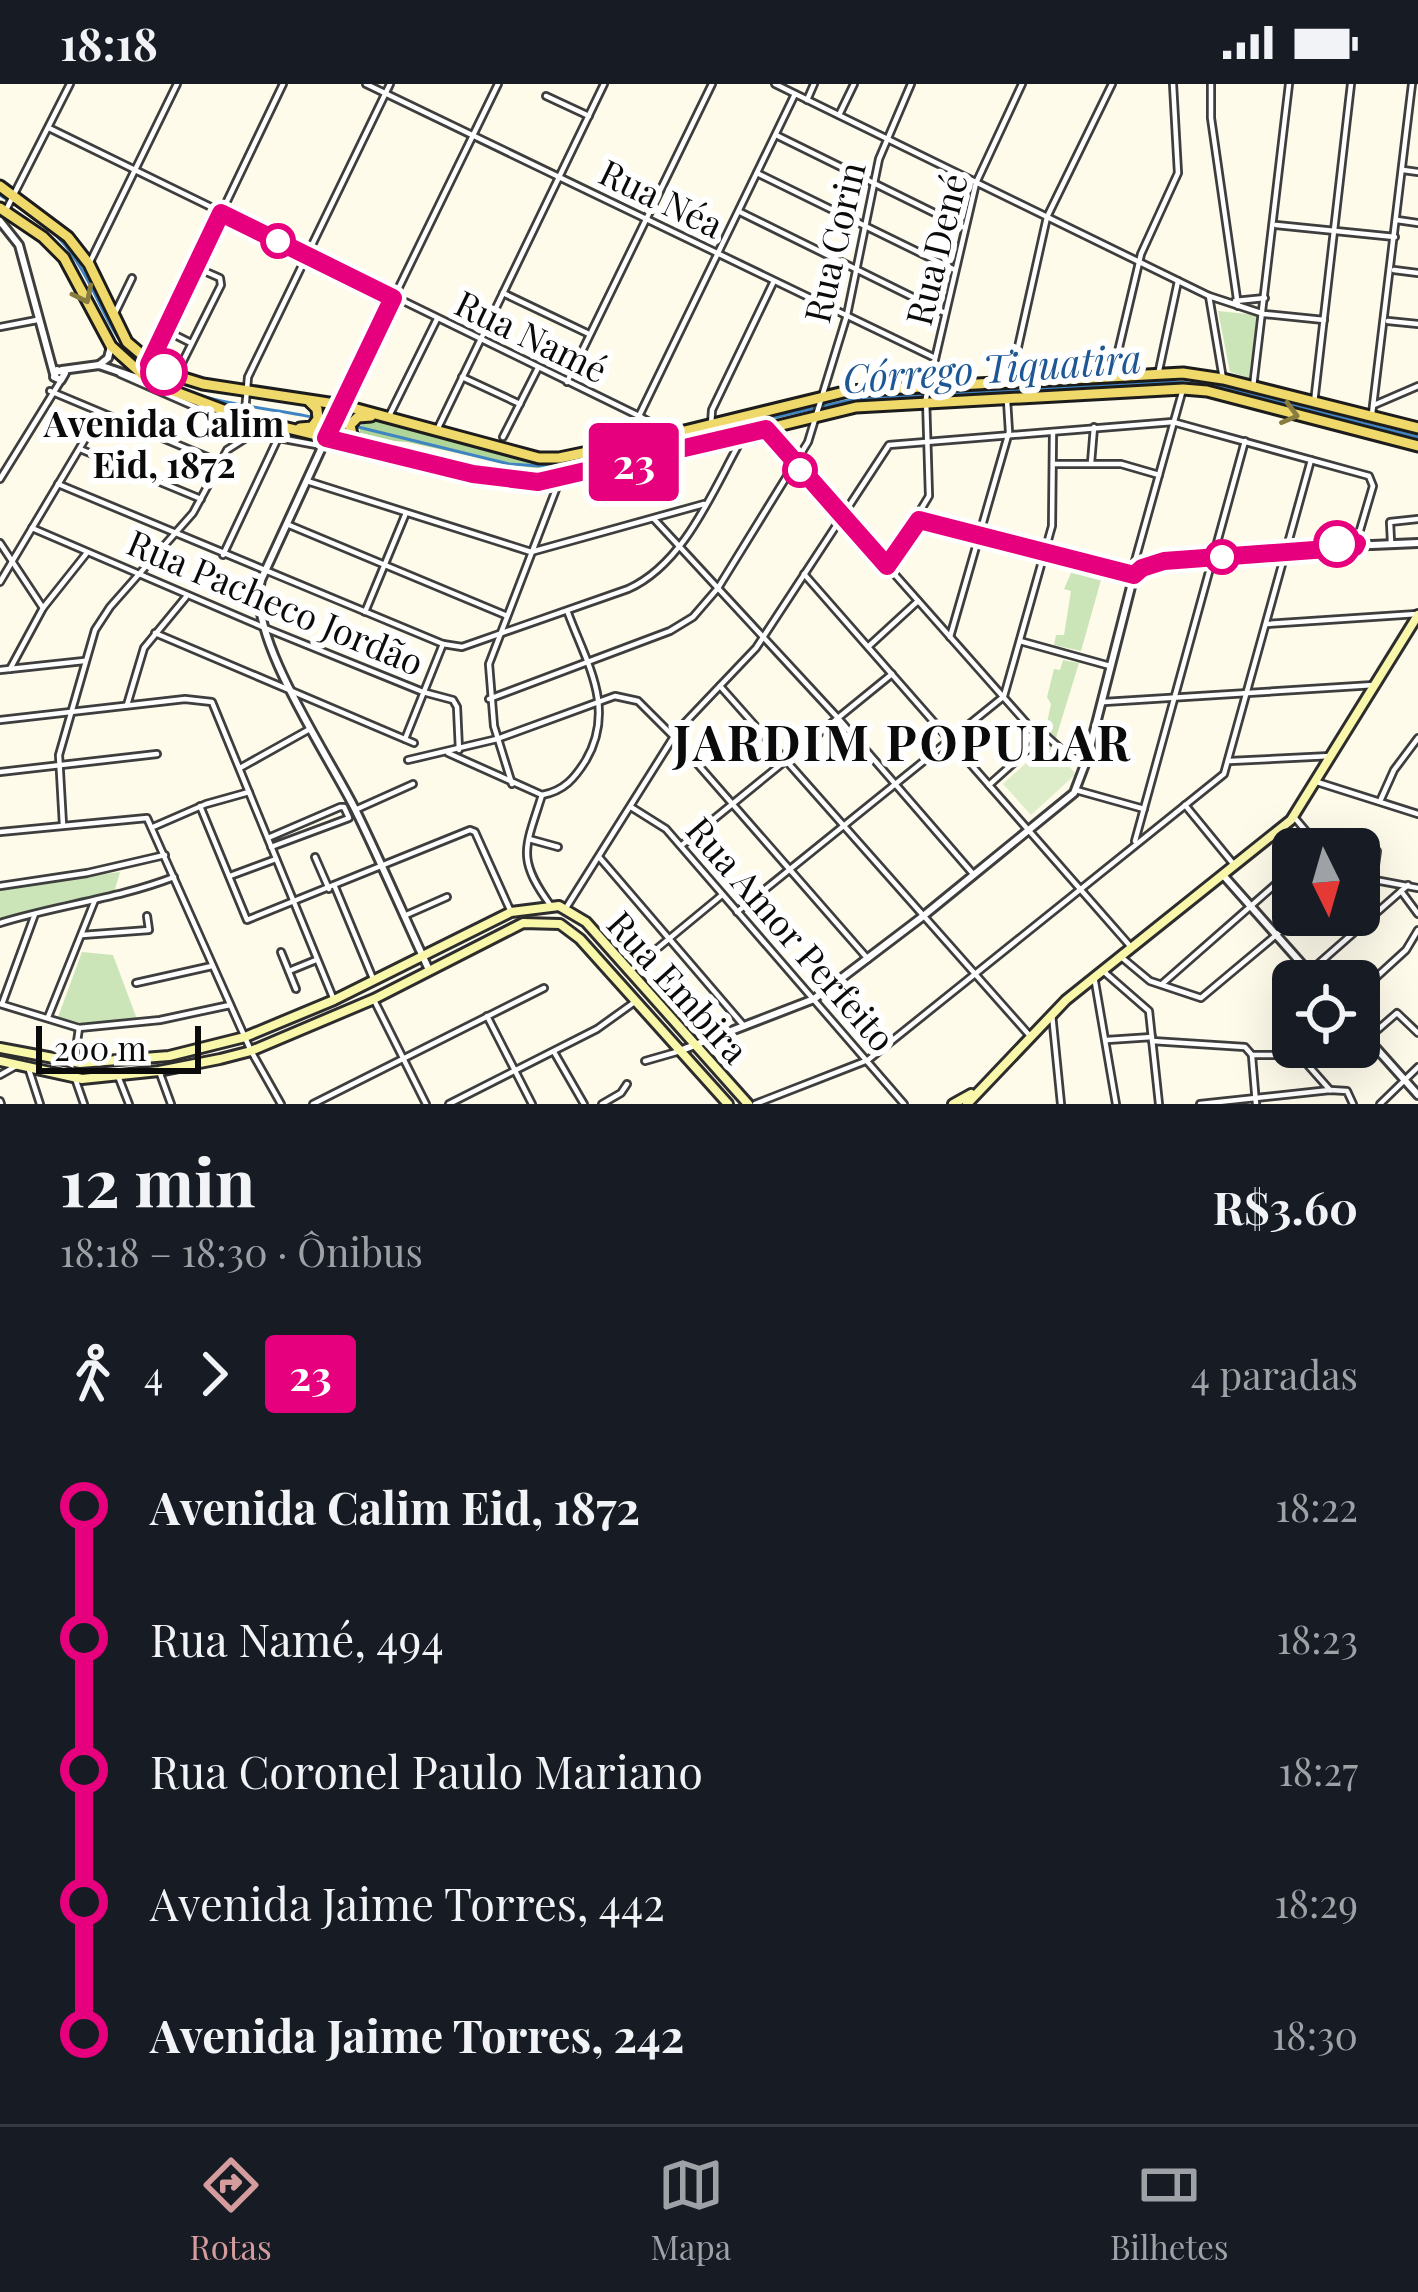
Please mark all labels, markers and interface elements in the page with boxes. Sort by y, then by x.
text: 18:18 [60,12,158,72]
street label: Rua Néa [592,147,732,247]
street label: Rua Corin [791,157,875,327]
street label: Rua Dené [893,168,977,330]
unlabelled marker [262,225,294,257]
street label: Rua Namé [448,278,616,392]
one-way arrow [70,283,93,304]
water label: Córrego Tiquatira [841,331,1143,403]
marker: Avenida Calim Eid, 1872 [142,350,186,394]
place label: Avenida Calim Eid, 1872 [43,398,285,487]
one-way arrow [1279,400,1300,425]
line badge: 23 [580,423,688,501]
text: 23 [613,434,655,490]
unlabelled marker [784,454,816,486]
street label: Rua Pacheco Jordão [121,517,431,685]
unlabelled marker [1315,522,1359,566]
unlabelled marker [1206,541,1238,573]
district label: JARDIM POPULAR [671,709,1133,773]
street label: Rua Amor Perfeito [677,806,907,1060]
north arrow [1272,828,1380,936]
map controls [1272,828,1380,1068]
street label: Rua Embira [598,900,760,1072]
button: locate [1272,960,1380,1068]
scale bar [36,1020,201,1073]
text: 200 m [54,1025,147,1069]
text: 12 min [60,1136,256,1224]
text: R$3.60 [1213,1176,1358,1236]
text: 18:18 – 18:30 · Ônibus [60,1225,423,1277]
icon: walk [60,1341,126,1407]
icon: forward [181,1341,247,1407]
text: 23 [289,1346,332,1402]
text: 4 [144,1348,163,1400]
text: 4 paradas [1191,1348,1358,1400]
text: Avenida Calim Eid, 1872 [150,1476,640,1536]
text: 18:22 [1276,1480,1358,1532]
text: Rua Namé, 494 [150,1608,444,1668]
text: 18:23 [1277,1612,1358,1664]
text: Rua Coronel Paulo Mariano [150,1740,703,1800]
text: 18:27 [1278,1744,1358,1796]
text: Avenida Jaime Torres, 442 [150,1872,665,1932]
text: 18:29 [1274,1876,1358,1928]
text: Avenida Jaime Torres, 242 [150,2004,684,2064]
text: 18:30 [1272,2008,1358,2060]
tab: Rotas [189,2152,272,2268]
tab: Mapa [650,2152,731,2268]
tab: Bilhetes [1110,2152,1229,2268]

